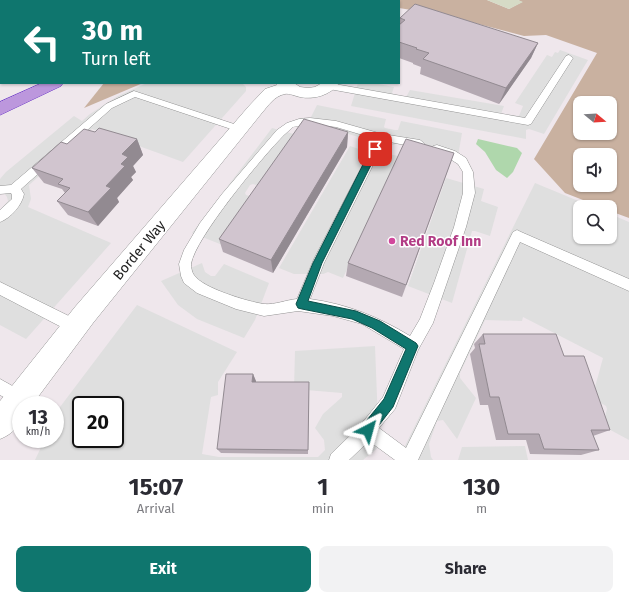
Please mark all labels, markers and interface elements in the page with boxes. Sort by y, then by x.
text: 30 m [82,14,143,47]
icon: left [16,16,68,68]
text: Turn left [82,48,151,70]
north arrow [573,96,617,140]
map controls [573,96,617,244]
pin [358,132,392,166]
icon: arrive [364,138,386,160]
button: sound [573,148,617,192]
button: search [573,200,617,244]
street label: Border Way [110,217,169,283]
place label: Red Roof Inn [400,233,481,250]
marker: Red Roof Inn [387,236,397,246]
speed limit sign: 20 [72,396,124,448]
text: 13 [28,405,48,429]
position arrow [347,409,389,451]
text: km/h [26,426,50,438]
text: 15:07 [129,473,183,501]
text: 1 [317,473,329,501]
text: 130 [463,473,500,501]
text: Arrival [137,501,175,516]
text: min [312,501,334,516]
text: m [476,501,487,516]
button: Exit [16,546,311,592]
button: Share [319,546,613,592]

